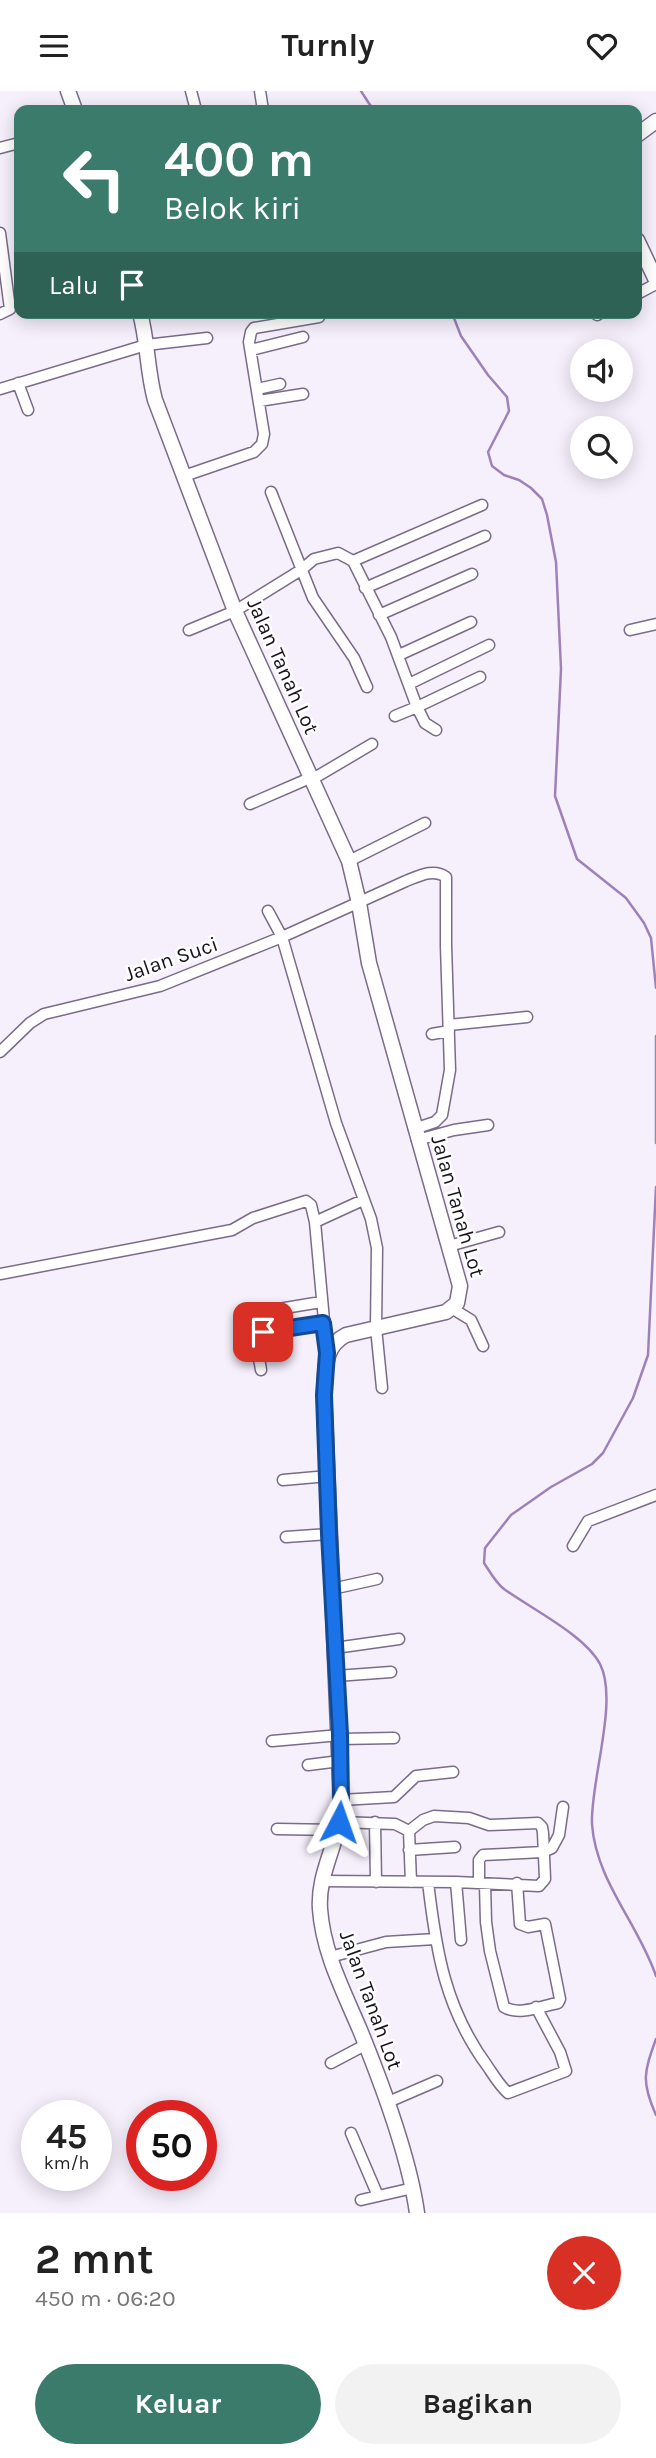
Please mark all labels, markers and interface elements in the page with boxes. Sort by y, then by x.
icon: menu [35,27,73,65]
text: Turnly [282,27,374,64]
icon: heart [583,27,621,65]
text: 400 m [164,131,314,188]
icon: left [49,133,140,224]
text: Belok kiri [164,190,301,227]
icon: arrive [113,266,151,304]
text: Lalu [49,270,99,301]
map controls [570,339,633,479]
button: sound [570,339,633,402]
button: search [570,416,633,479]
street label: Jalan Tanah Lot [242,594,324,738]
street label: Jalan Suci [121,932,221,986]
street label: Jalan Tanah Lot [426,1132,490,1280]
pin [233,1302,293,1362]
icon: arrive [244,1313,282,1351]
position arrow [302,1785,376,1859]
street label: Jalan Tanah Lot [335,1927,407,2073]
speed limit sign: 50 [126,2100,217,2191]
text: 45 [46,2116,87,2157]
text: km/h [44,2152,89,2174]
text: 2 mnt [35,2234,154,2284]
button: close [547,2236,621,2310]
text: 450 m · 06:20 [35,2285,176,2312]
button: Keluar [35,2364,321,2444]
button: Bagikan [335,2364,621,2444]

